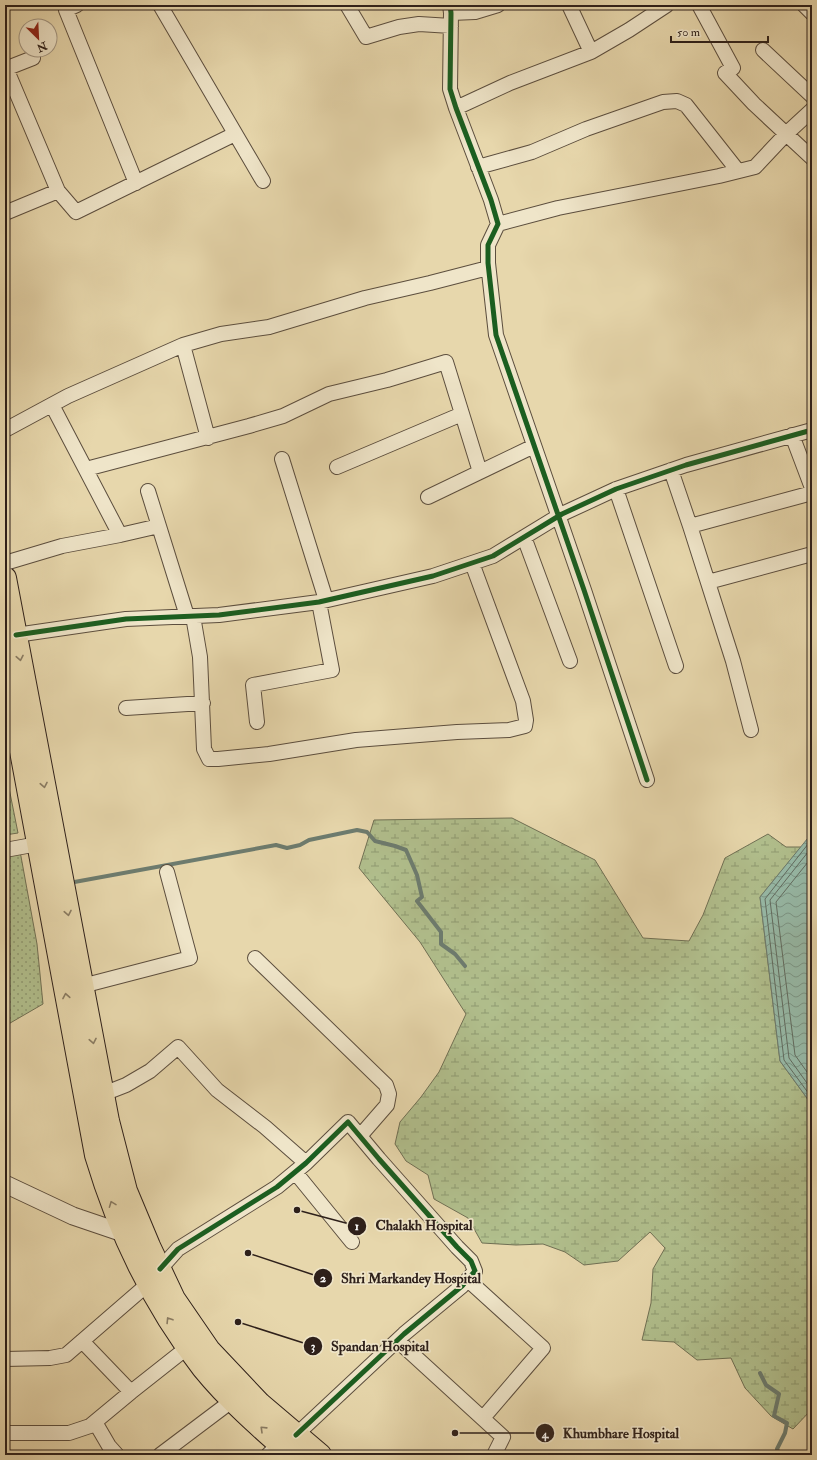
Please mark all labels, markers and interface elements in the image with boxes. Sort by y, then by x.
north arrow [18,18,58,58]
scale bar [671,18,768,44]
text: 50 m [677,25,701,40]
text: N [34,38,50,55]
one-way arrow [15,654,24,661]
one-way arrow [39,782,48,788]
one-way arrow [64,910,72,916]
one-way arrow [62,992,71,999]
one-way arrow [88,1038,96,1044]
one-way arrow [108,1201,116,1208]
callout: Chalakh Hospital [347,1213,480,1239]
text: Chalakh Hospital [376,1217,473,1235]
text: 1 [355,1219,359,1234]
callout: Shri Markandey Hospital [313,1265,489,1291]
text: Shri Markandey Hospital [341,1270,481,1288]
text: 2 [320,1271,326,1286]
one-way arrow [167,1317,174,1324]
callout: Spandan Hospital [303,1333,437,1359]
text: Spandan Hospital [331,1338,429,1356]
text: 3 [311,1339,316,1354]
callout: Khumbhare Hospital [535,1420,687,1446]
text: Khumbhare Hospital [563,1425,680,1443]
one-way arrow [260,1426,268,1434]
text: 4 [541,1427,550,1442]

